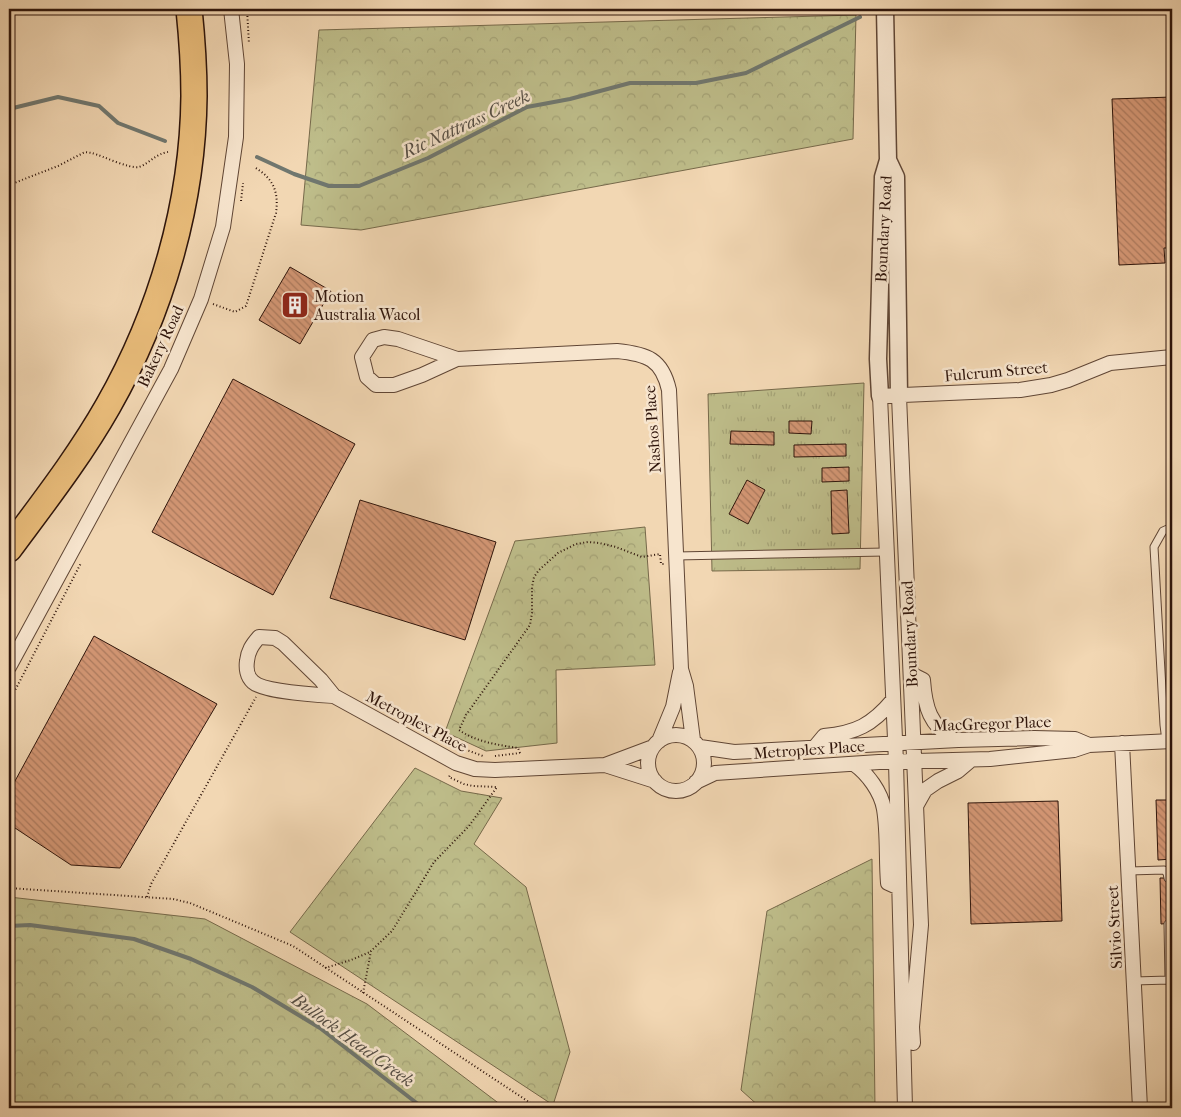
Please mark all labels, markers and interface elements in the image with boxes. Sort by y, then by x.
water label: Ric Nattrass Creek [398,86,533,164]
street label: Boundary Road [871,175,896,283]
place label: Motion Australia Wacol [313,287,421,324]
building icon: Motion Australia Wacol [280,290,310,320]
street label: Bakery Road [133,302,188,390]
street label: Fulcrum Street [943,357,1049,385]
street label: Nashos Place [640,384,665,473]
street label: Boundary Road [897,580,922,688]
street label: Metroplex Place [363,687,471,756]
street label: MacGregor Place [933,712,1052,735]
street label: Metroplex Place [753,736,866,763]
street label: Silvio Street [1103,884,1126,969]
water label: Bullock Head Creek [287,988,418,1092]

